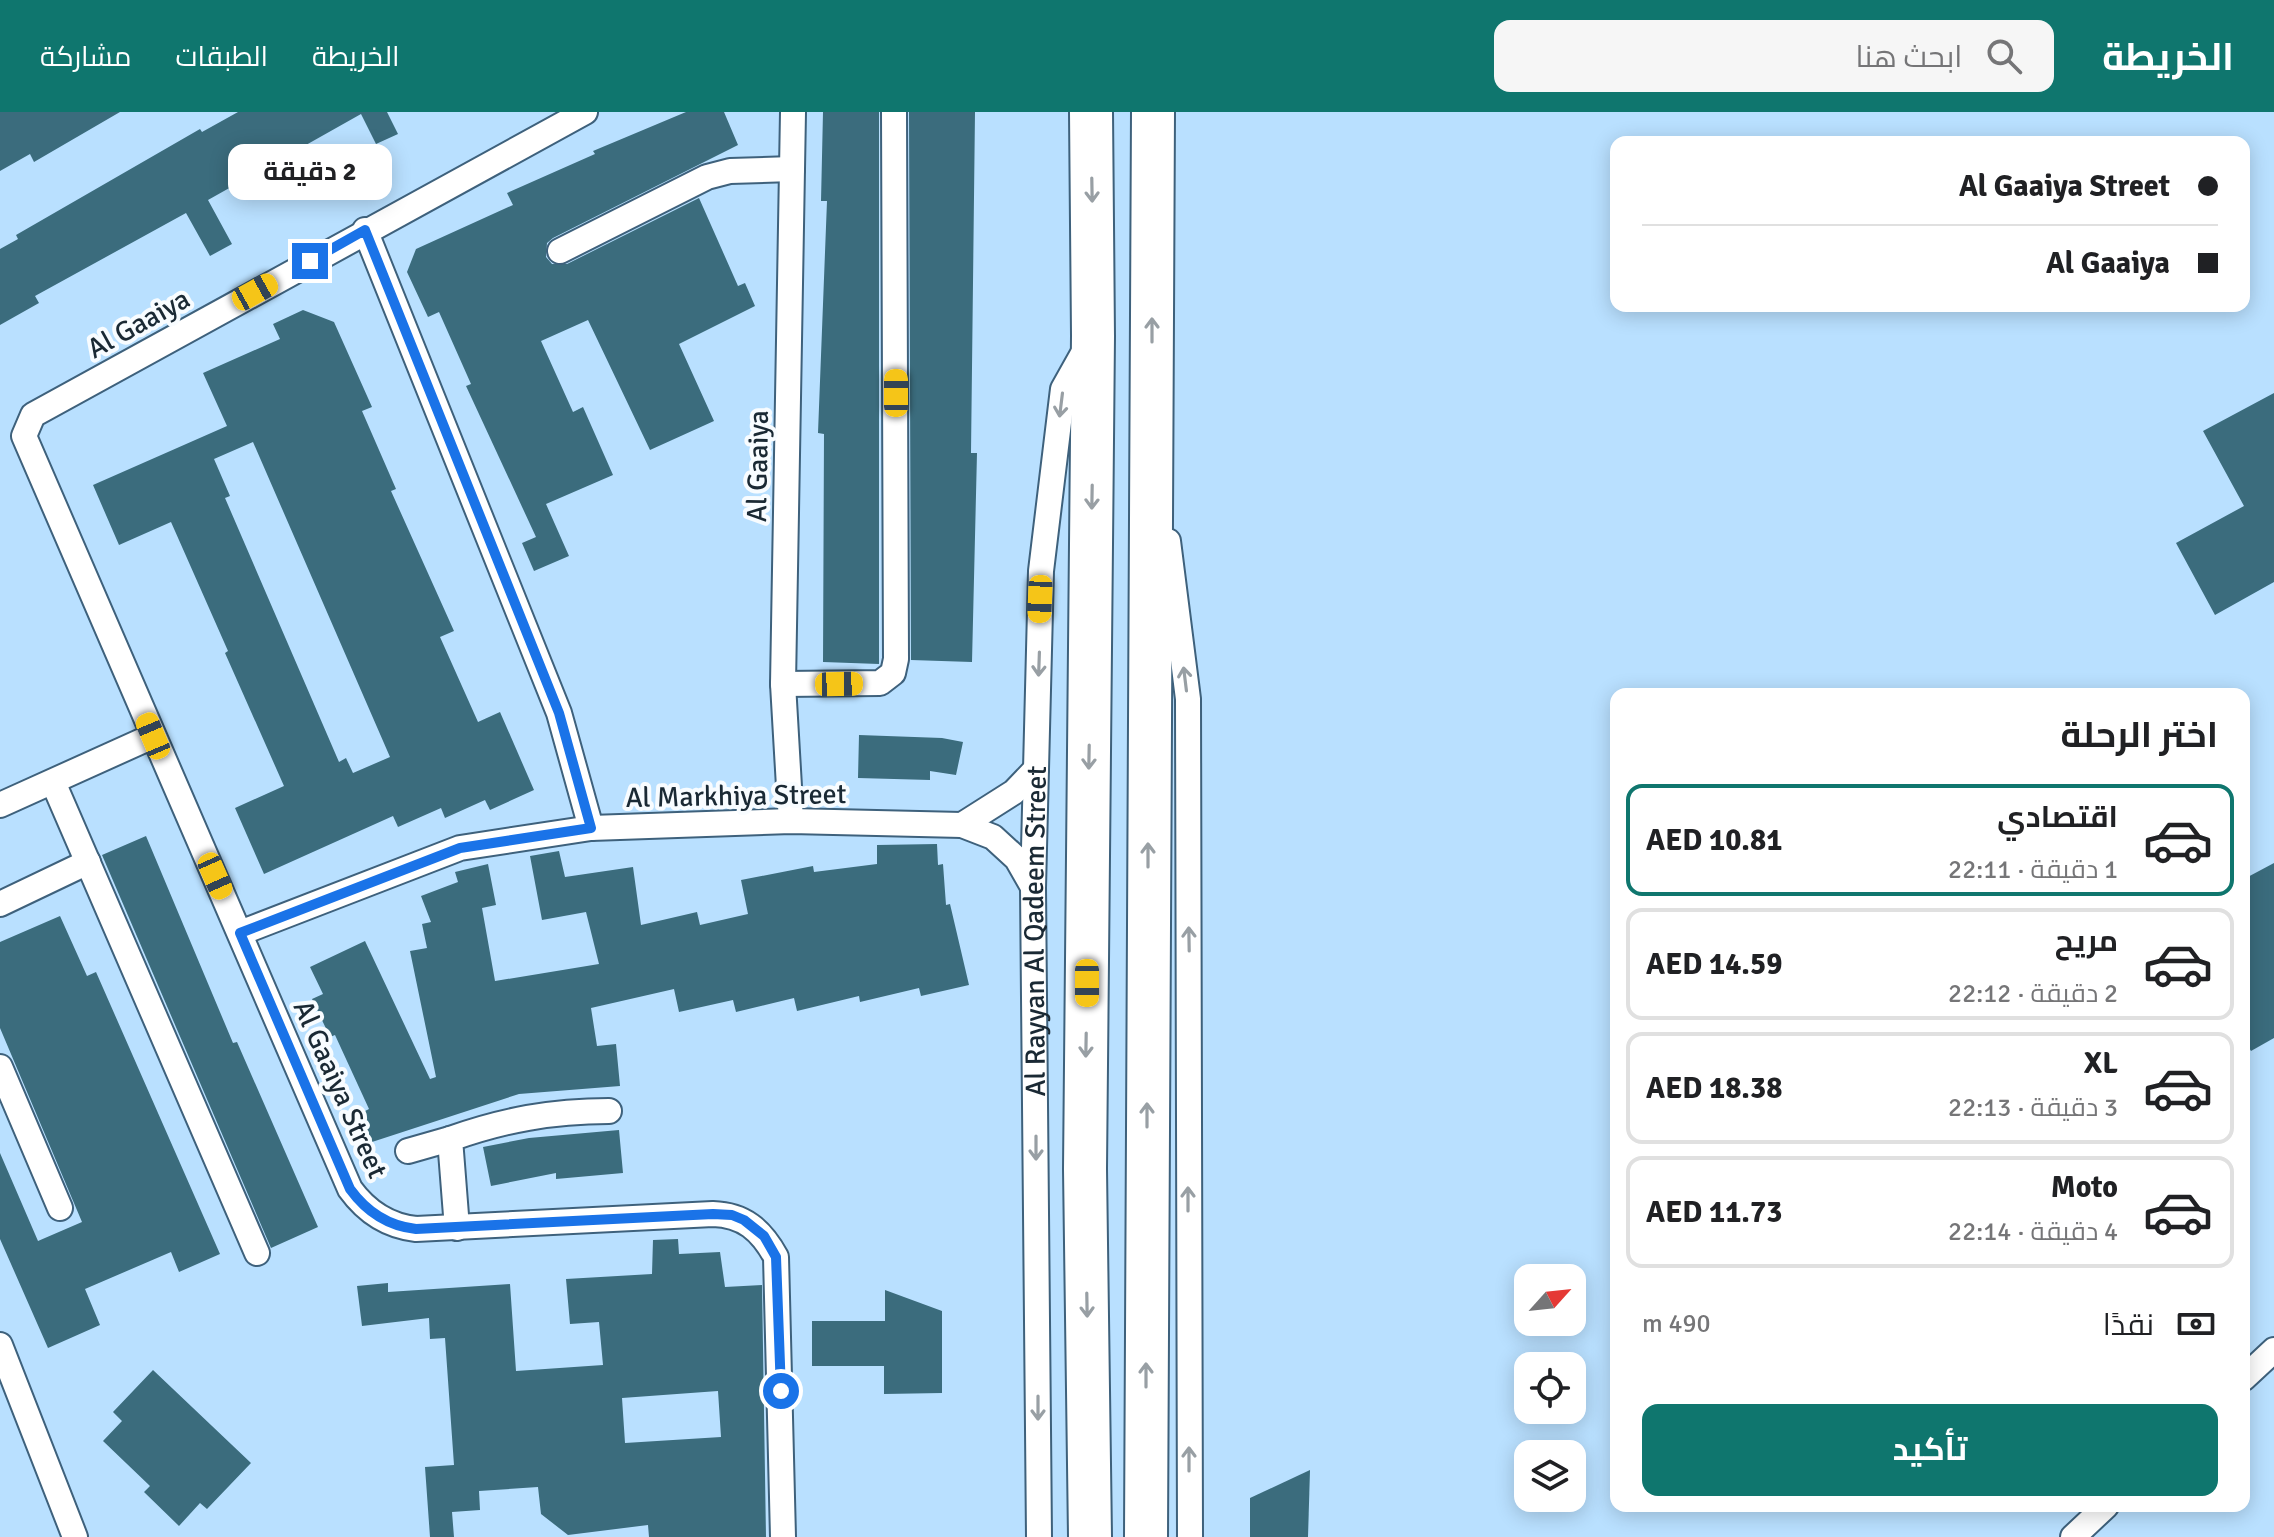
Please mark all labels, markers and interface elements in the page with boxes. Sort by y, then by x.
search box [1494,20,2054,92]
icon: search [1982,34,2026,78]
text: الخريطة [2102,34,2234,81]
text: ابحث هنا [1855,39,1962,76]
text: مشاركة [40,40,131,74]
text: الطبقات [175,40,268,74]
text: الخريطة [312,40,399,74]
callout: 2 دقيقة [228,145,392,201]
text: 2 دقيقة [263,156,357,188]
text: Al Gaaiya Street [1959,168,2170,205]
one-way arrow [1084,176,1100,203]
route end [292,243,328,279]
text: Al Gaaiya [2046,245,2170,282]
car [228,270,282,314]
street label: Al Gaaiya [81,282,196,366]
one-way arrow [1144,317,1160,344]
car [884,369,908,417]
one-way arrow [1053,392,1068,418]
street label: Al Gaaiya [740,410,776,522]
one-way arrow [1084,483,1100,510]
car [1027,575,1053,623]
one-way arrow [1031,650,1046,677]
one-way arrow [1177,667,1192,692]
car [815,672,863,696]
car [133,709,173,763]
text: اختر الرحلة [2060,713,2218,758]
one-way arrow [1081,743,1097,770]
street label: Al Rayyan Al Qadeem Street [1017,765,1054,1097]
street label: Al Markhiya Street [625,777,847,815]
text: اقتصادي [1997,799,2118,836]
icon: car [2142,804,2214,876]
text: AED 10.81 [1646,822,1782,859]
one-way arrow [1140,842,1156,869]
car [194,849,236,903]
text: 1 دقيقة · 22:11 [1948,854,2118,886]
text: مريح [2055,923,2118,960]
one-way arrow [1181,926,1197,953]
icon: car [2142,928,2214,1000]
text: AED 14.59 [1646,946,1782,983]
car [1075,959,1099,1007]
text: 2 دقيقة · 22:12 [1948,978,2118,1010]
street label: Al Gaaiya Street [286,995,395,1184]
one-way arrow [1078,1031,1094,1058]
text: XL [2084,1045,2118,1082]
icon: car [2142,1052,2214,1124]
text: AED 18.38 [1646,1070,1782,1107]
text: 3 دقيقة · 22:13 [1948,1092,2118,1124]
one-way arrow [1139,1102,1155,1129]
one-way arrow [1028,1134,1044,1161]
text: Moto [2051,1169,2118,1206]
icon: car [2142,1176,2214,1248]
one-way arrow [1180,1186,1196,1213]
text: AED 11.73 [1646,1194,1782,1231]
text: 4 دقيقة · 22:14 [1948,1216,2118,1248]
north arrow [1514,1264,1586,1336]
map controls [1514,1264,1586,1512]
one-way arrow [1079,1291,1094,1318]
icon: cash [2174,1302,2218,1346]
text: نقدًا [2103,1307,2154,1344]
text: 490 m [1642,1308,1711,1340]
button: locate [1514,1352,1586,1424]
one-way arrow [1138,1362,1154,1389]
route start [763,1373,799,1409]
one-way arrow [1030,1394,1046,1421]
button: تأكيد [1642,1404,2218,1496]
button: layers [1514,1440,1586,1512]
one-way arrow [1181,1446,1197,1473]

